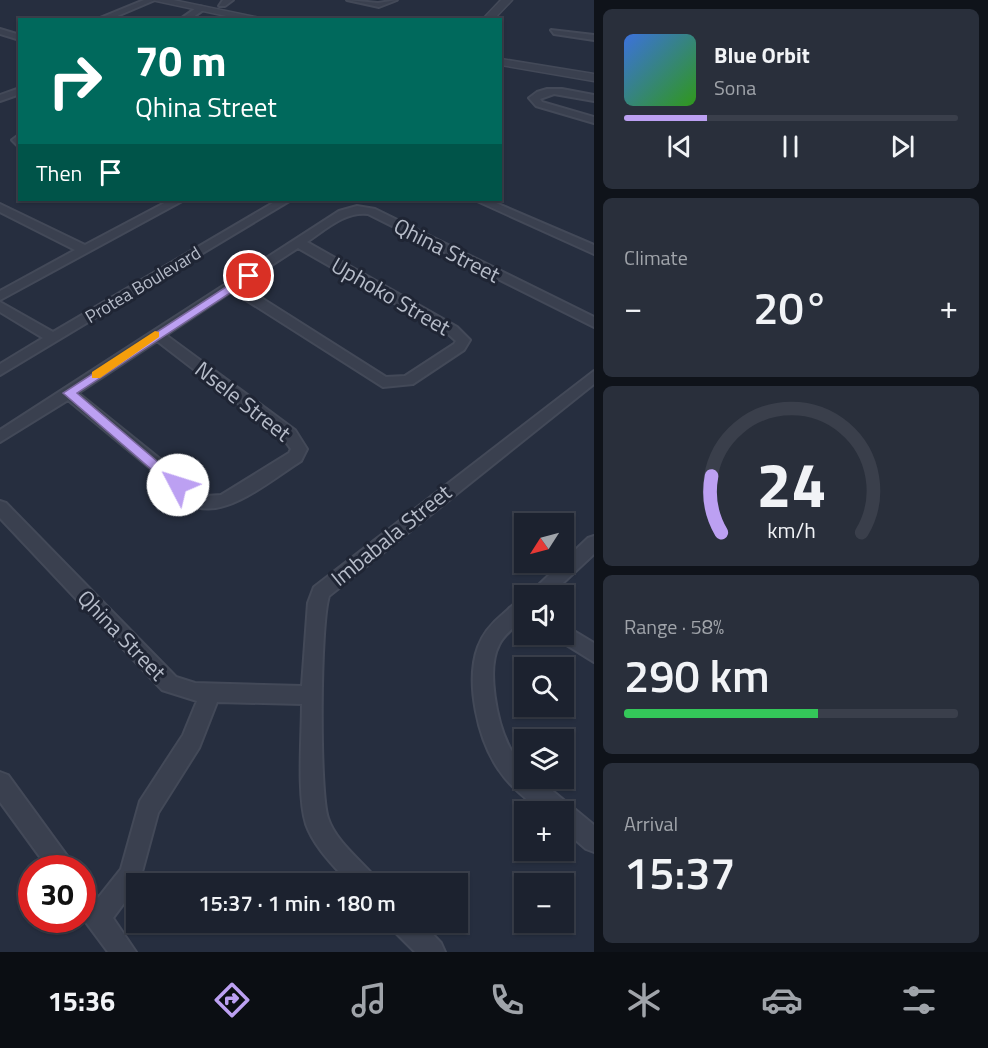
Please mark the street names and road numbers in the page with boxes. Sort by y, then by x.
street label: Qhina Street [388,209,506,292]
street label: Protea Boulevard [80,239,206,330]
street label: Uphoko Street [325,248,457,344]
street label: Nsele Street [188,353,299,450]
street label: Imbabala Street [323,475,459,594]
street label: Qhina Street [70,582,175,689]

